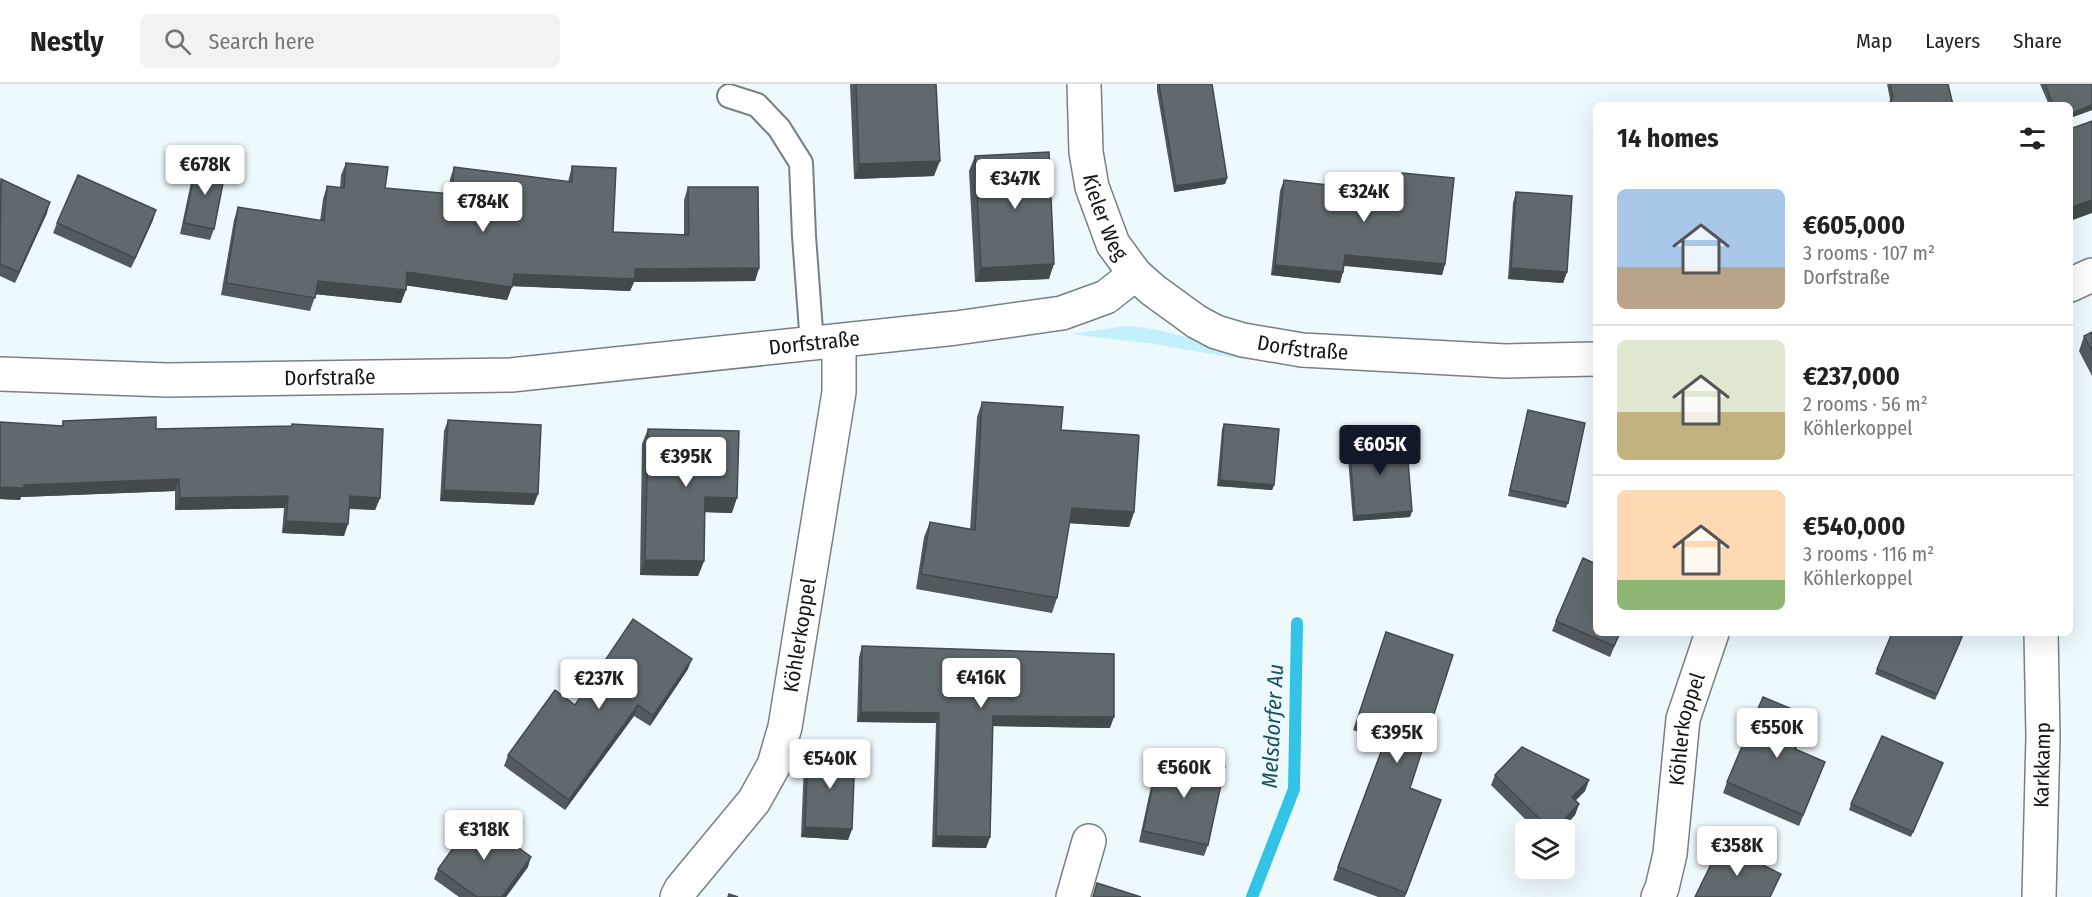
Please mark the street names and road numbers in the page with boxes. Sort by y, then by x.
street label: Kieler Weg [1077,172,1134,266]
street label: Dorfstraße [767,325,861,361]
street label: Dorfstraße [1255,330,1349,365]
street label: Dorfstraße [284,364,376,391]
street label: Köhlerkoppel [778,576,822,694]
street label: Köhlerkoppel [1664,669,1711,787]
street label: Karkkamp [2028,722,2056,808]

